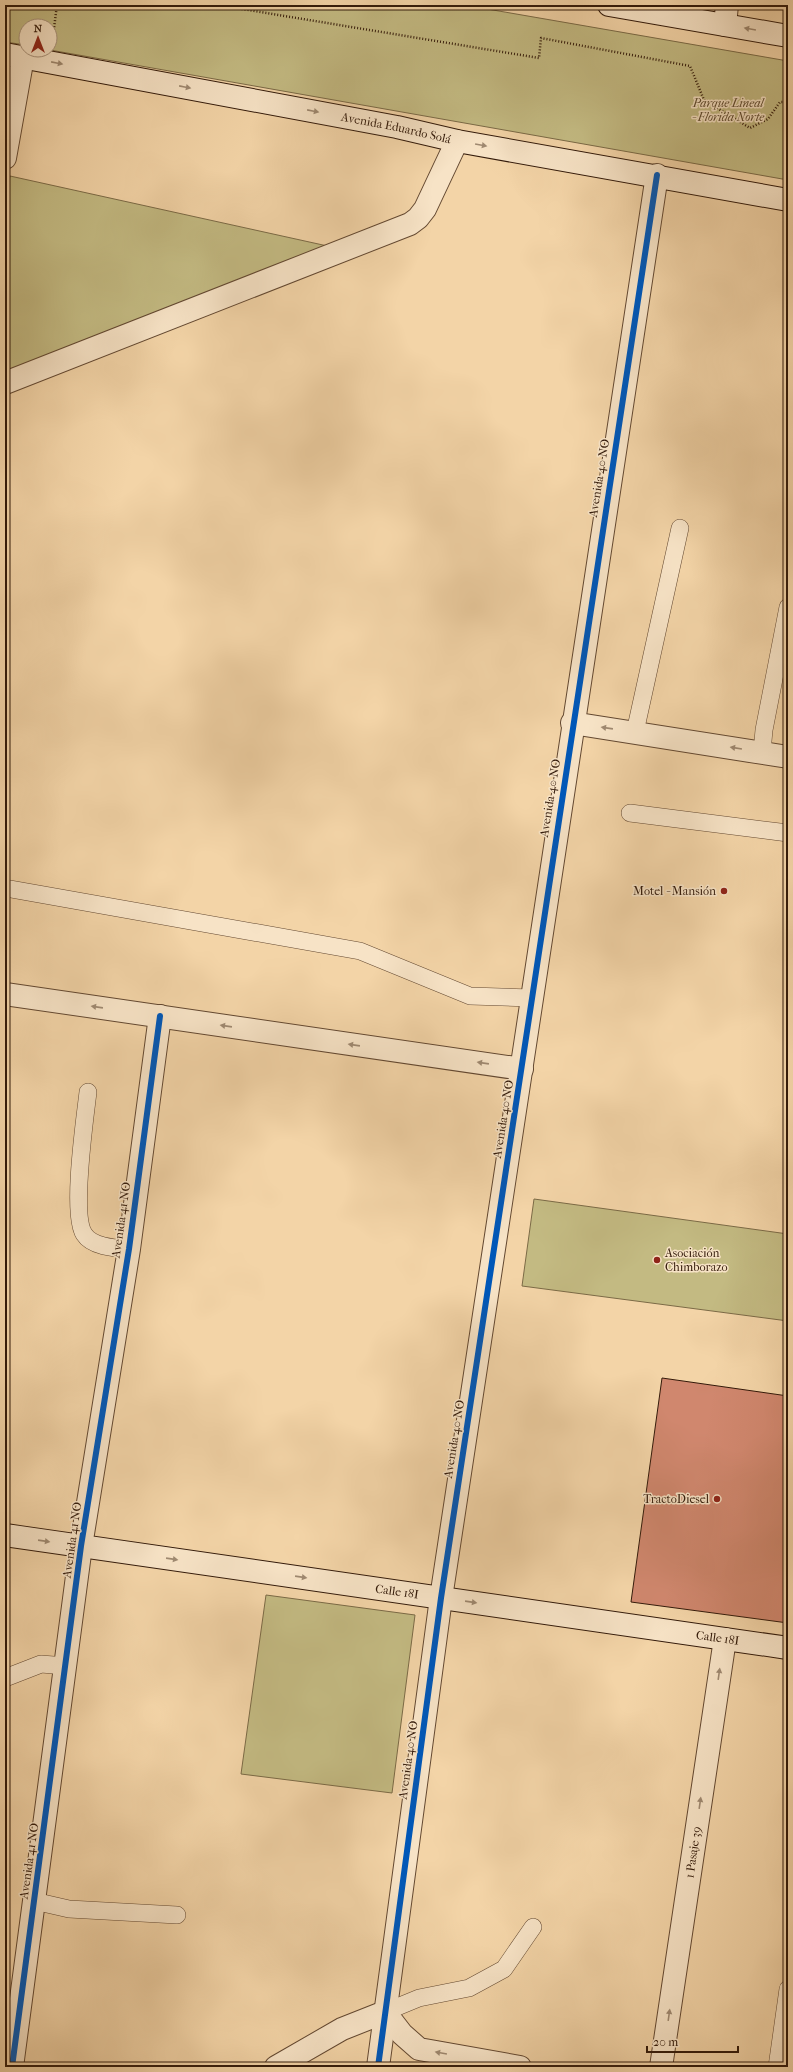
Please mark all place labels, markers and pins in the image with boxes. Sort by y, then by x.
place label: Motel - Mansión [633,884,716,898]
marker: Motel - Mansión [719,886,729,896]
place label: Asociación Chimborazo [664,1246,728,1274]
marker: Asociación Chimborazo [652,1255,662,1265]
place label: TractoDiesel [643,1492,710,1506]
marker: TractoDiesel [712,1494,722,1504]

